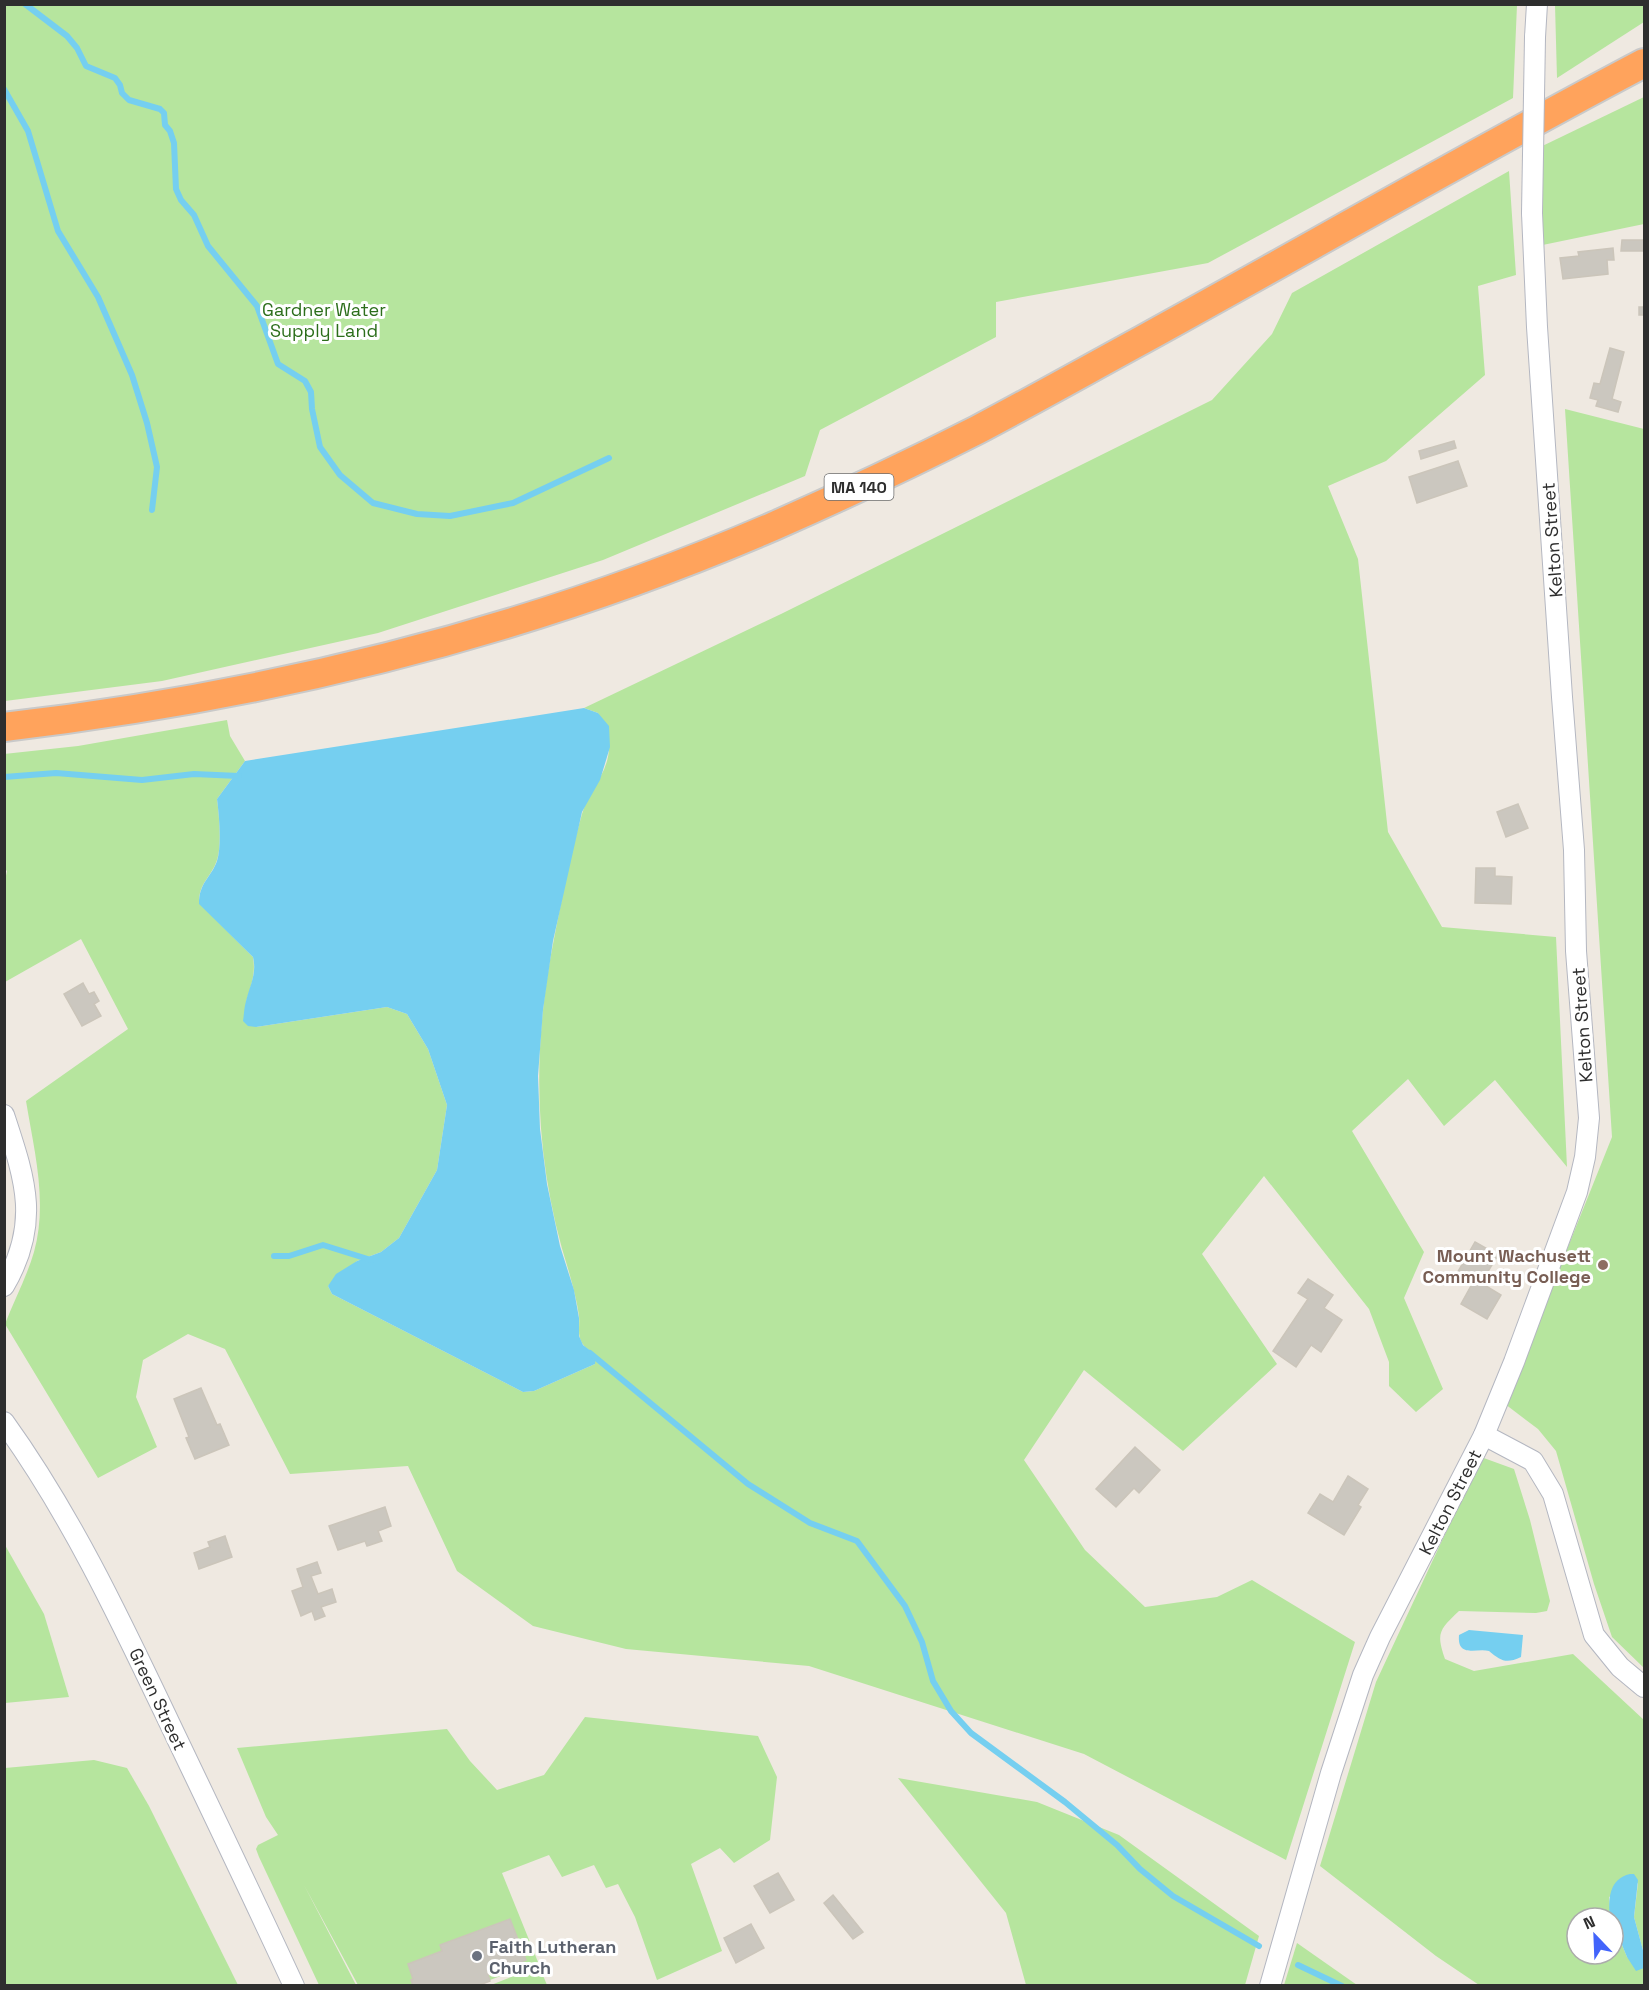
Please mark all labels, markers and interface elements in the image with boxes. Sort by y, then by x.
park label: Gardner Water Supply Land [262,298,386,342]
road number: MA 140 [824,474,894,500]
street label: Kelton Street [1537,482,1567,598]
street label: Kelton Street [1567,967,1597,1083]
place label: Mount Wachusett Community College [1423,1244,1591,1288]
marker: Mount Wachusett Community College [1596,1258,1610,1272]
street label: Kelton Street [1414,1445,1486,1559]
street label: Green Street [124,1644,192,1754]
north arrow [1565,1906,1625,1966]
text: N [1580,1911,1598,1934]
place label: Faith Lutheran Church [489,1935,616,1979]
marker: Faith Lutheran Church [470,1949,484,1963]

